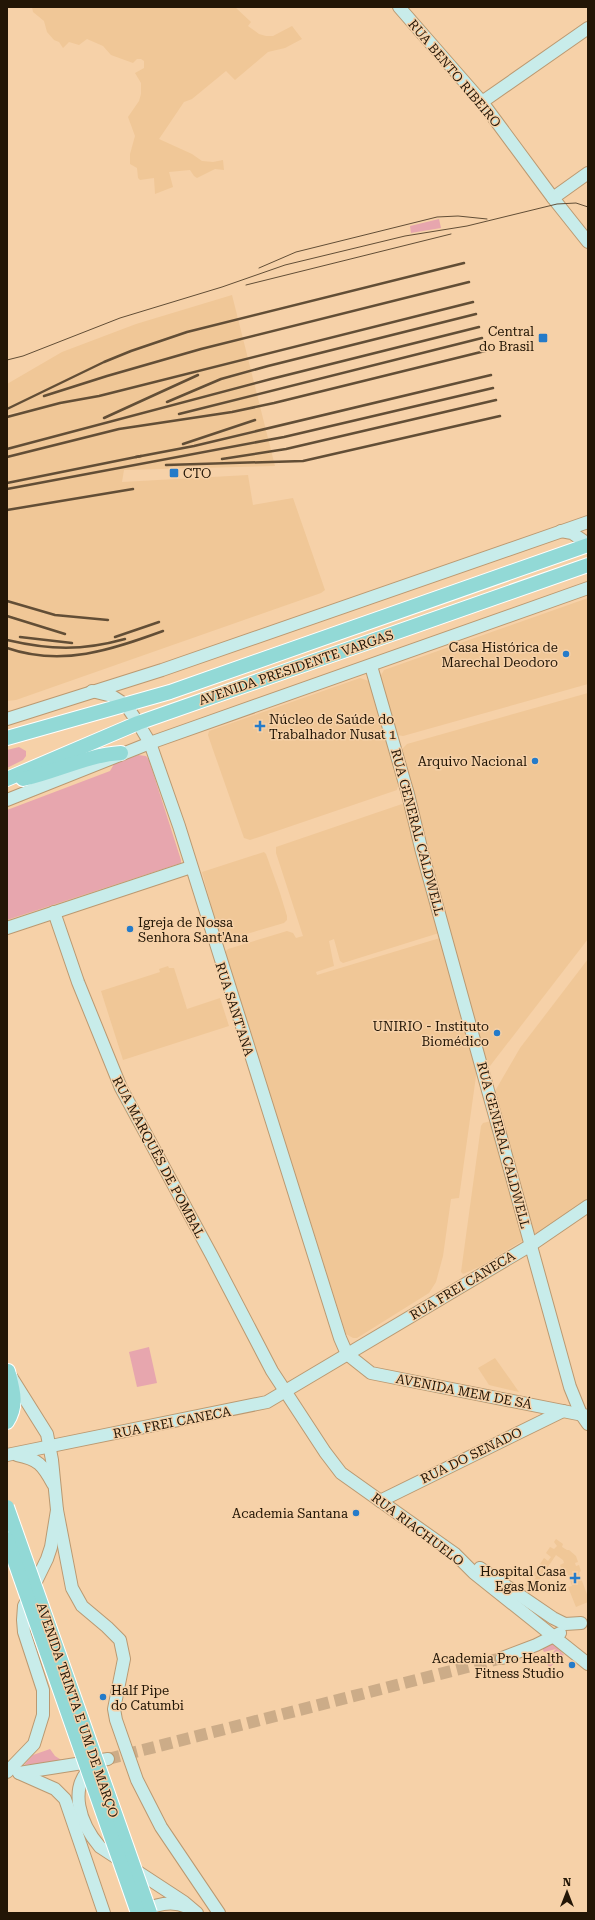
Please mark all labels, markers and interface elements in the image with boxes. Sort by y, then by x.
street label: RUA BENTO RIBEIRO [405,17,504,130]
place label: Central do Brasil [479,324,534,354]
marker: Central do Brasil [537,332,549,344]
place label: CTO [183,466,211,481]
marker: CTO [168,467,180,479]
street label: AVENIDA PRESIDENTE VARGAS [197,627,395,708]
place label: Casa Histórica de Marechal Deodoro [441,640,558,670]
marker: Casa Histórica de Marechal Deodoro [561,649,571,659]
place label: Núcleo de Saúde do Trabalhador Nusat 1 [269,712,396,742]
marker: Núcleo de Saúde do Trabalhador Nusat 1 [254,720,266,732]
street label: RUA GENERAL CALDWELL [388,747,447,917]
place label: Arquivo Nacional [418,754,527,769]
marker: Arquivo Nacional [530,756,540,766]
place label: Igreja de Nossa Senhora Sant'Ana [138,915,248,945]
marker: Igreja de Nossa Senhora Sant'Ana [125,924,135,934]
street label: RUA SANT'ANA [212,960,257,1058]
place label: UNIRIO - Instituto Biomédico [373,1019,489,1049]
marker: UNIRIO - Instituto Biomédico [492,1028,502,1038]
street label: RUA GENERAL CALDWELL [474,1060,533,1230]
street label: RUA MARQUÊS DE POMBAL [109,1074,208,1241]
street label: RUA FREI CANECA [407,1248,517,1323]
street label: AVENIDA MEM DE SÁ [395,1370,533,1412]
street label: RUA FREI CANECA [112,1404,232,1441]
street label: RUA DO SENADO [418,1424,524,1487]
street label: RUA RIACHUELO [369,1490,467,1569]
place label: Academia Santana [232,1506,348,1521]
marker: Academia Santana [351,1508,361,1518]
place label: Hospital Casa Egas Moniz [480,1564,566,1594]
marker: Hospital Casa Egas Moniz [569,1572,581,1584]
street label: AVENIDA TRINTA E UM DE MARÇO [34,1601,121,1820]
place label: Academia Pro Health Fitness Studio [432,1651,565,1681]
marker: Academia Pro Health Fitness Studio [567,1660,577,1670]
place label: Half Pipe do Catumbi [111,1683,184,1713]
marker: Half Pipe do Catumbi [98,1692,108,1702]
north arrow [547,1872,587,1912]
text: N [563,1876,572,1889]

